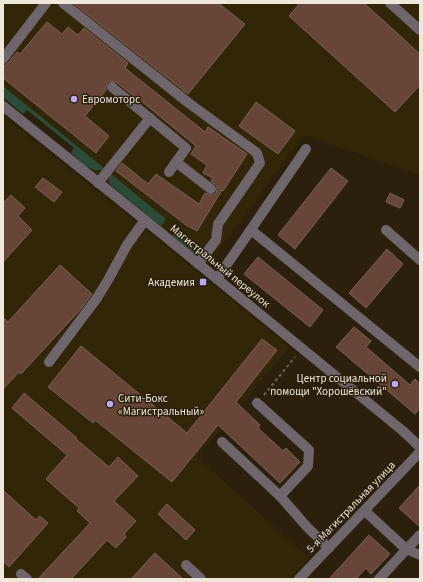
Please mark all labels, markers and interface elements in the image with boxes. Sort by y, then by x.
place label: Евромоторс [82,92,140,107]
marker: Евромоторс [69,94,79,104]
street label: Магистральный переулок [167,221,274,311]
place label: Академия [148,275,195,290]
marker: Академия [198,277,208,287]
place label: Центр социальной помощи "Хорошёвский" [270,371,387,399]
marker: Центр социальной помощи "Хорошёвский" [390,379,400,389]
place label: Сити-Бокс «Магистральный» [118,391,205,419]
marker: Сити-Бокс «Магистральный» [105,399,115,409]
street label: 5-я Магистральная улица [303,458,399,556]

